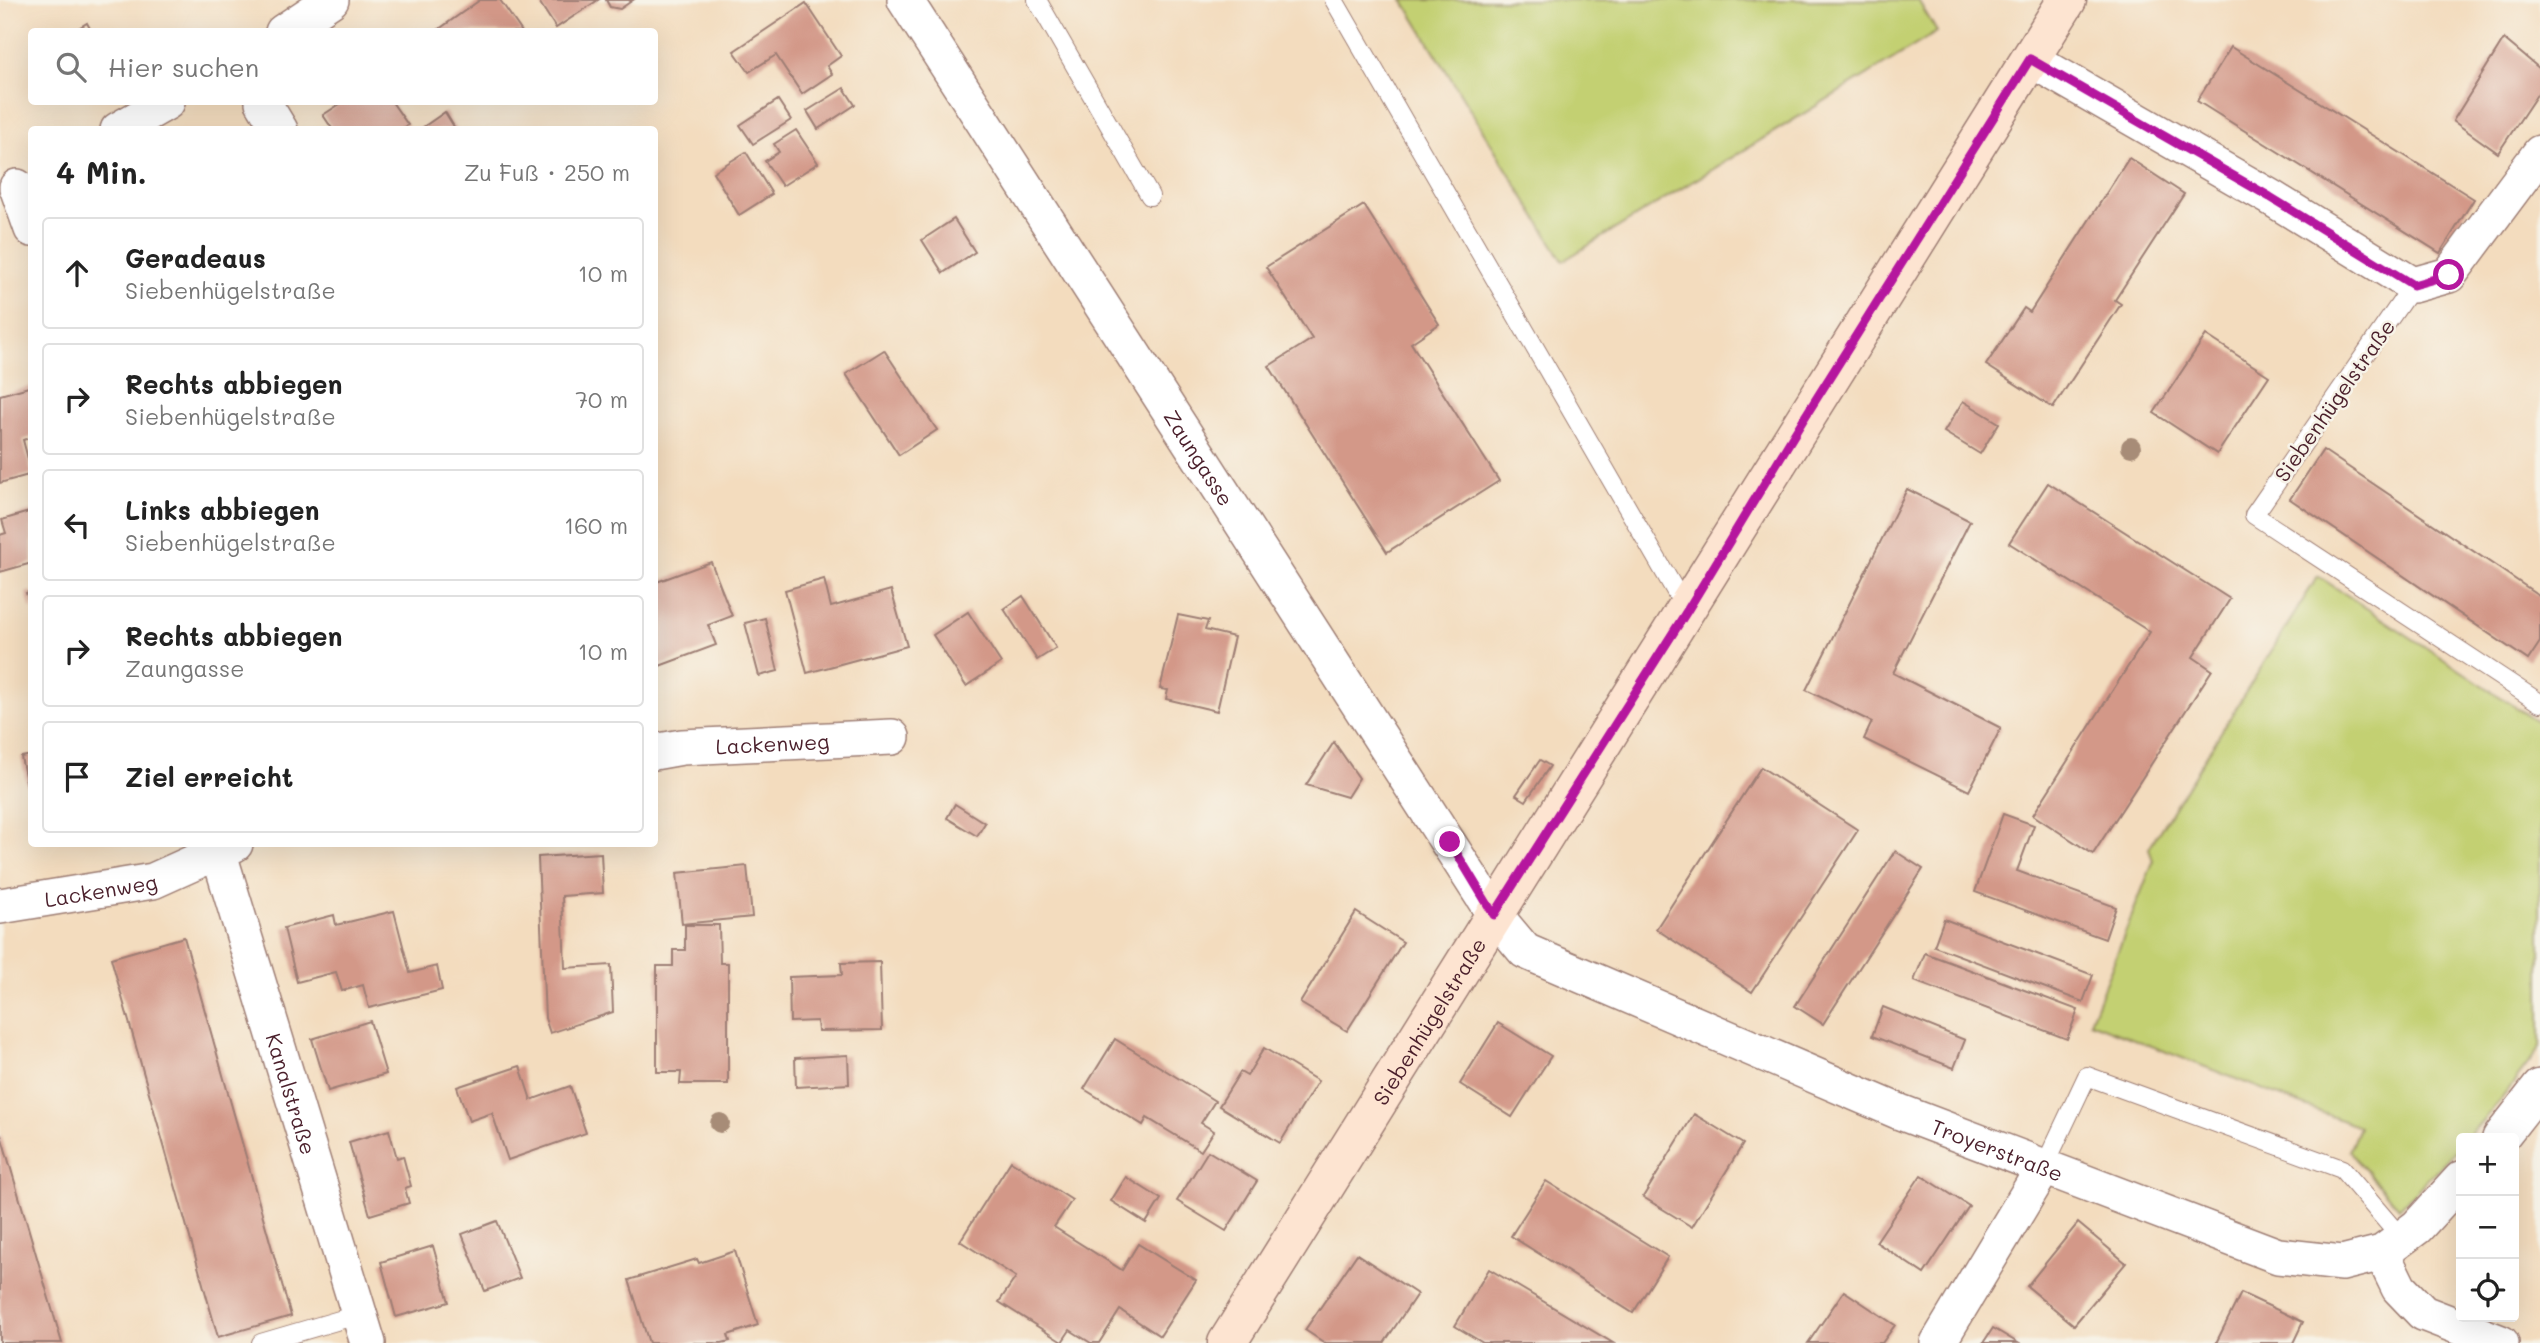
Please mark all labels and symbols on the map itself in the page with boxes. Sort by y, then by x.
route start [2433,259,2464,290]
street label: Siebenhügelstraße [2268,313,2400,487]
street label: Zaungasse [1159,404,1241,510]
street label: Lackenweg [715,727,830,759]
route end [1434,826,1465,857]
street label: Lackenweg [42,867,159,912]
street label: Siebenhügelstraße [1366,932,1491,1110]
street label: Kanalstraße [261,1030,323,1158]
street label: Troyerstraße [1928,1112,2067,1186]

